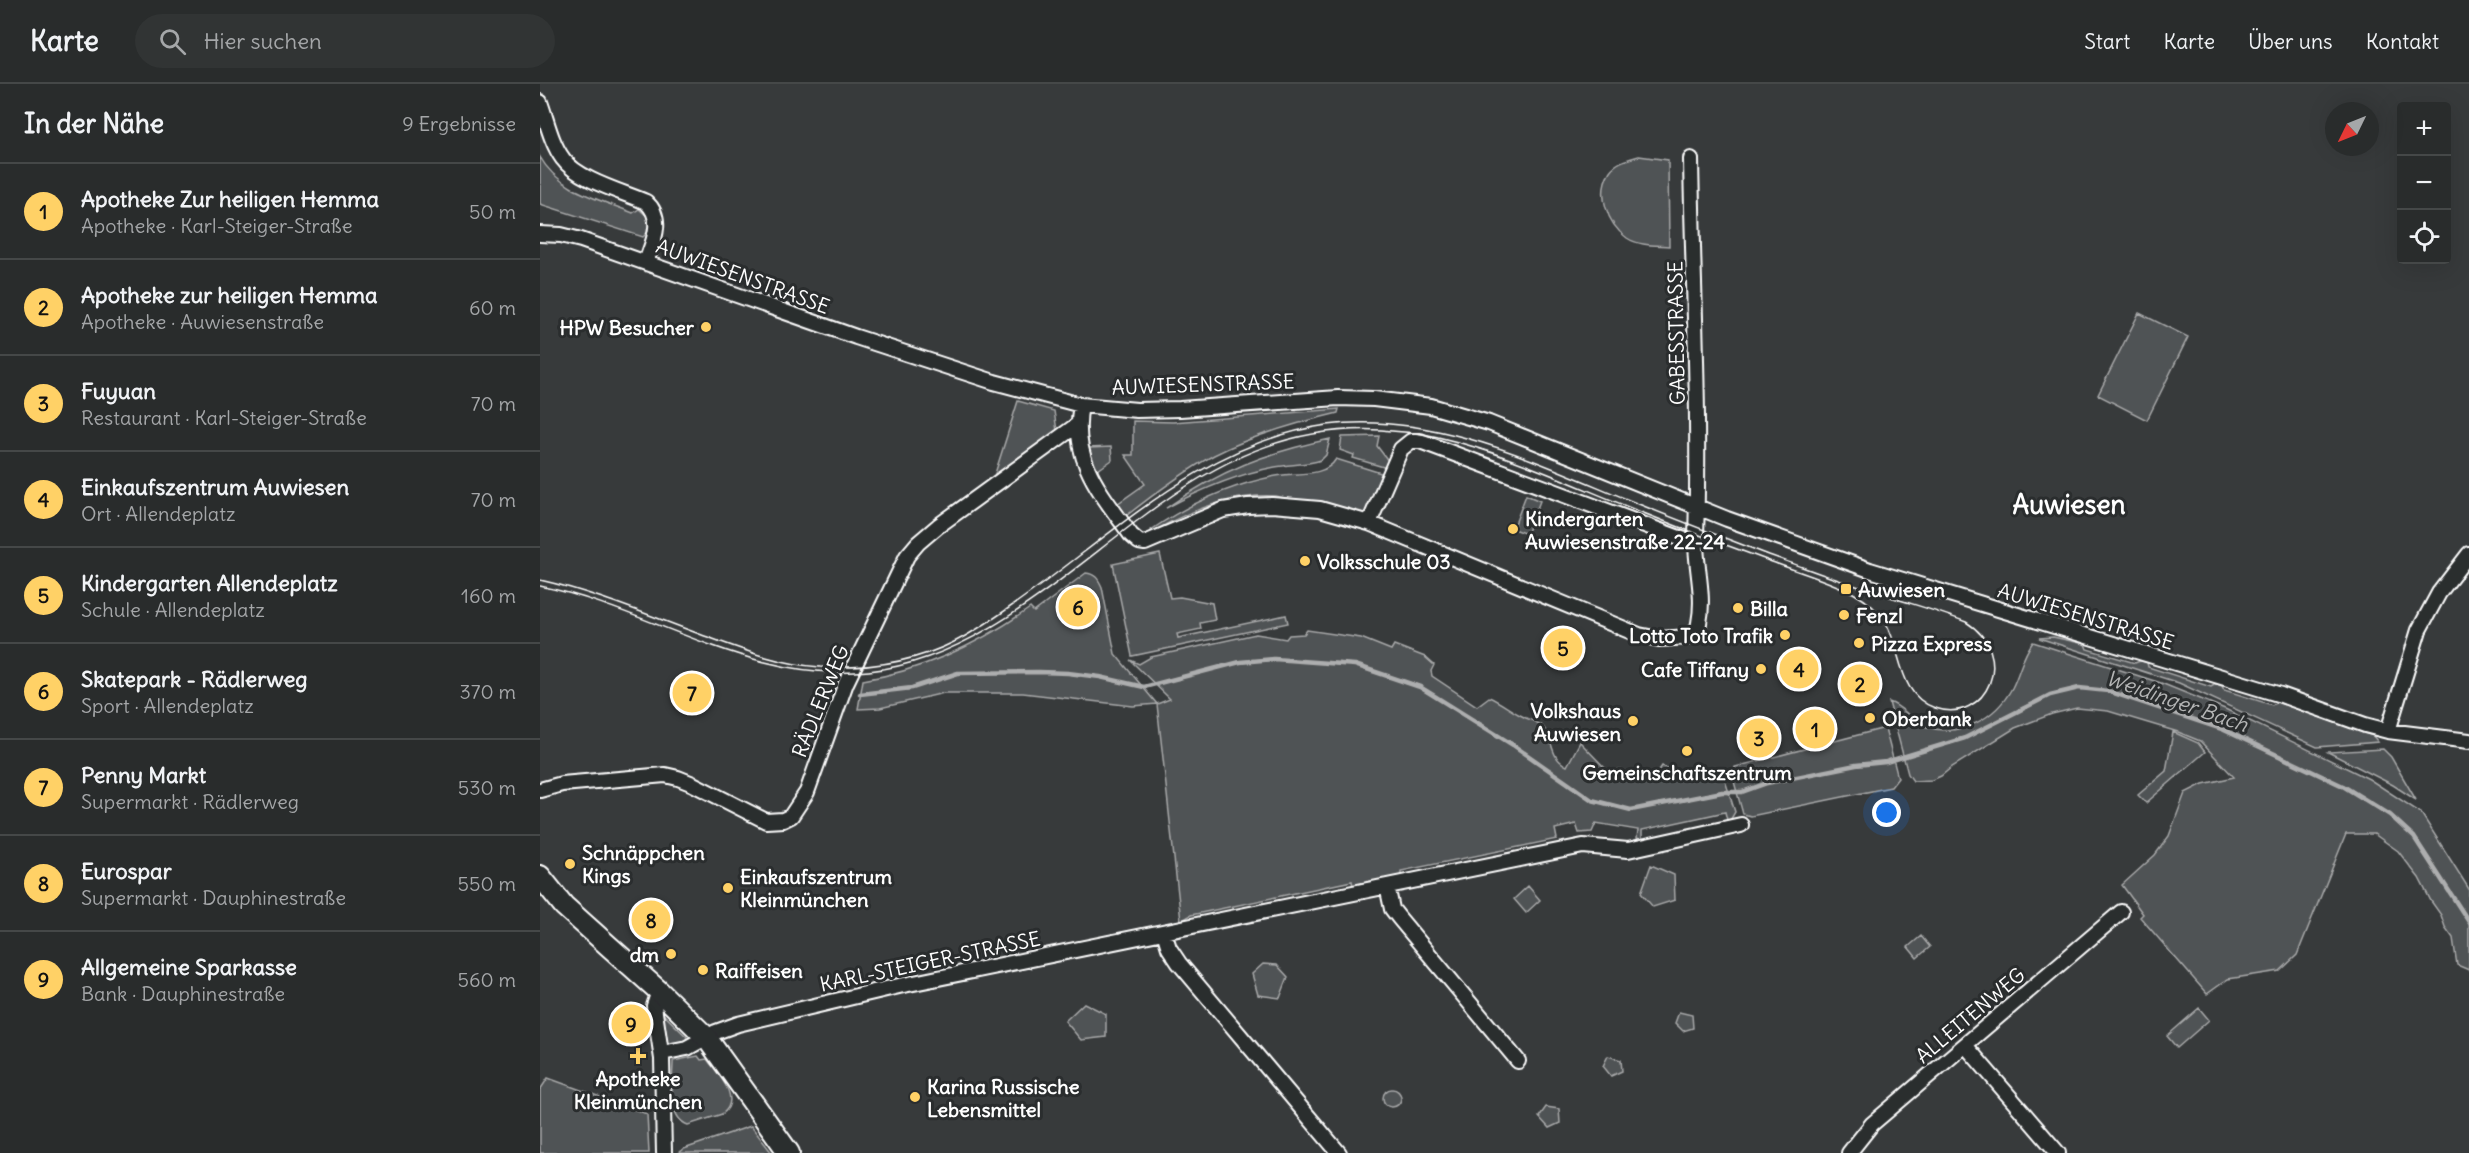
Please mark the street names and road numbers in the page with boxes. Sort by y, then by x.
street label: AUWIESENSTRASSE [653,233,833,319]
street label: GABESSTRASSE [1662,261,1690,405]
street label: AUWIESENSTRASSE [1111,368,1295,400]
street label: AUWIESENSTRASSE [1995,577,2177,655]
street label: RÄDLERWEG [786,641,854,761]
street label: KARL-STEIGER-STRASSE [817,925,1043,997]
street label: ALLEITENWEG [1910,962,2030,1068]

